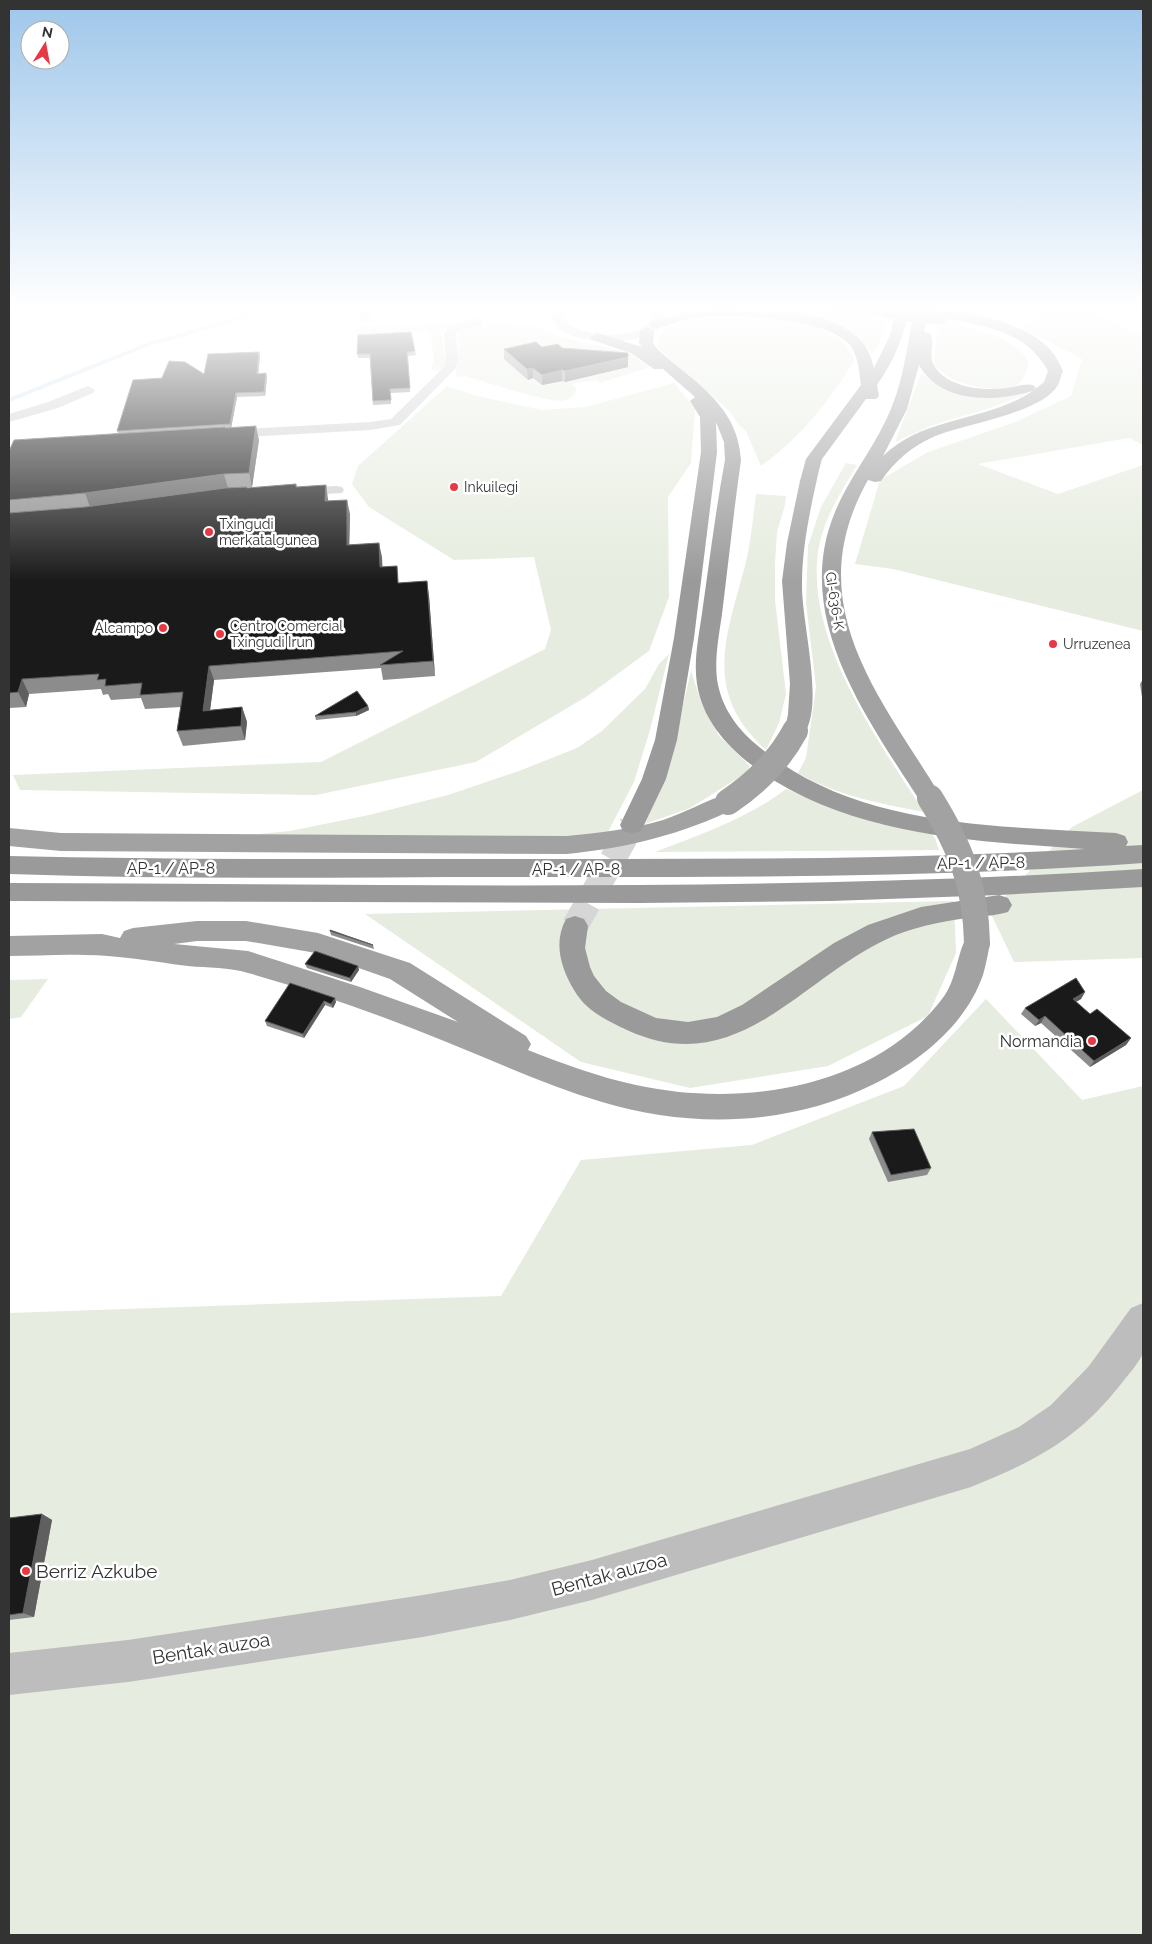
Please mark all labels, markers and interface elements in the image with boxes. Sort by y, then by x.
north arrow [20,20,70,70]
text: N [41,23,54,41]
place label: Inkuilegi [464,479,518,495]
marker: Inkuilegi [448,481,460,493]
place label: Txingudi merkatalgunea [219,516,317,548]
marker: Txingudi merkatalgunea [203,526,215,538]
street label: GI-636-K [823,571,847,631]
place label: Centro Comercial Txingudi Irun [230,618,343,650]
place label: Alcampo [95,620,153,636]
marker: Alcampo [157,622,169,634]
marker: Centro Comercial Txingudi Irun [214,628,226,640]
place label: Urruzenea [1063,636,1131,652]
marker: Urruzenea [1047,638,1059,650]
street label: AP-1 / AP-8 [937,853,1025,873]
street label: AP-1 / AP-8 [127,859,215,878]
street label: AP-1 / AP-8 [532,860,620,879]
place label: Normandia [1000,1032,1082,1051]
marker: Normandia [1086,1035,1098,1047]
street label: Bentak auzoa [549,1548,669,1600]
place label: Berriz Azkube [36,1560,157,1582]
marker: Berriz Azkube [20,1565,32,1577]
street label: Bentak auzoa [151,1628,271,1668]

